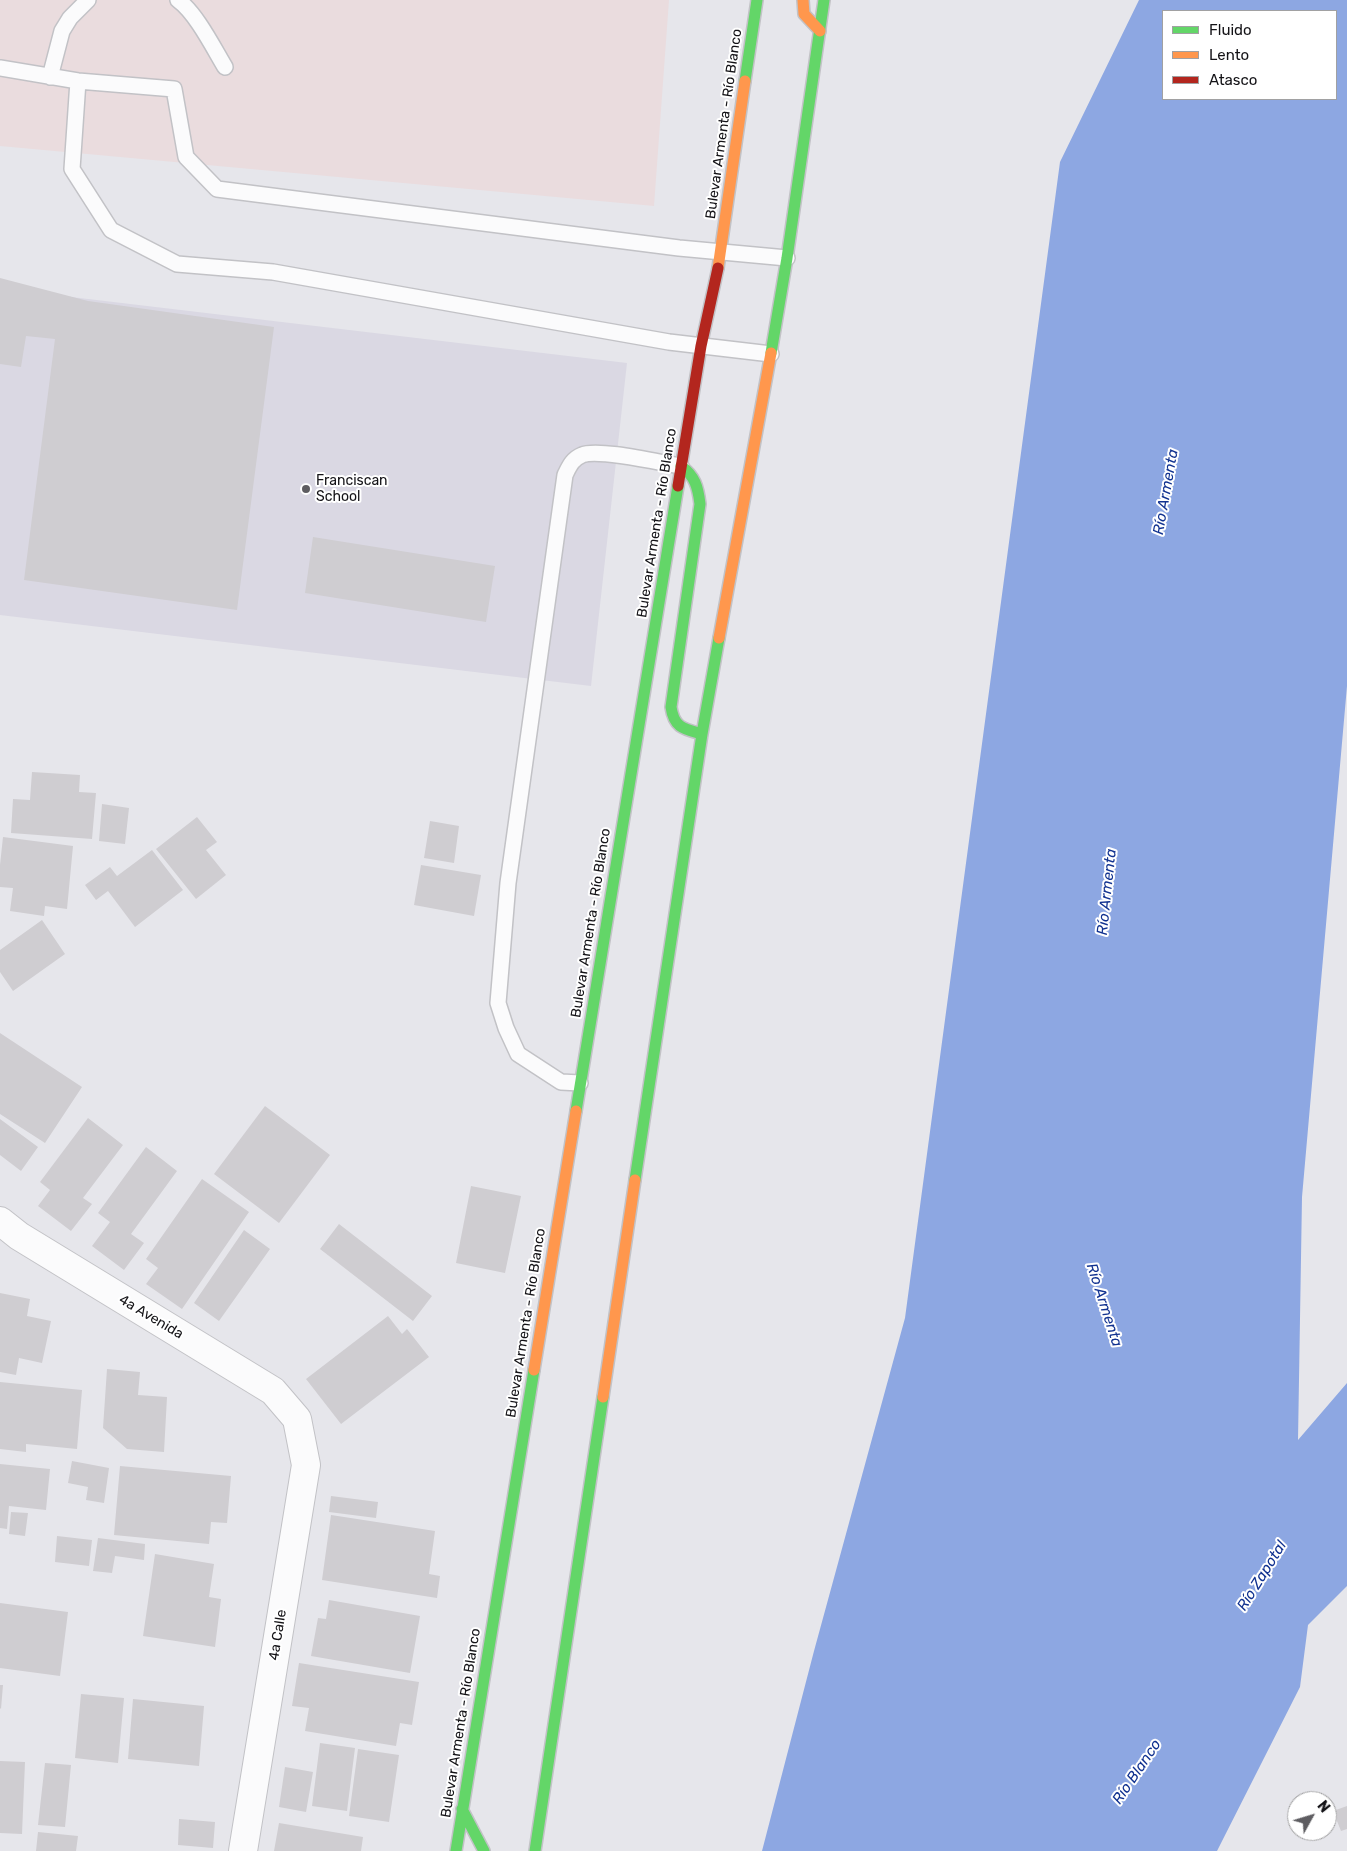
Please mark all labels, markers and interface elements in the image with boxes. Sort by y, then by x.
legend [1162,10,1337,100]
text: Fluido [1209,21,1252,39]
street label: Bulevar Armenta - Río Blanco [702,28,746,220]
text: Lento [1209,46,1249,64]
text: Atasco [1209,71,1257,89]
street label: Bulevar Armenta - Río Blanco [634,427,680,619]
water label: Río Armenta [1150,448,1182,536]
place label: Franciscan School [316,473,388,506]
marker: Franciscan School [300,483,312,495]
street label: Bulevar Armenta - Río Blanco [568,827,614,1019]
water label: Río Armenta [1094,848,1120,936]
street label: Bulevar Armenta - Río Blanco [503,1227,549,1419]
water label: Río Armenta [1082,1261,1126,1349]
street label: 4a Avenida [116,1291,186,1343]
water label: Río Zapotal [1233,1538,1291,1614]
street label: 4a Calle [266,1608,290,1662]
street label: Bulevar Armenta - Río Blanco [438,1627,484,1819]
water label: Río Blanco [1109,1736,1165,1808]
north arrow [1287,1791,1337,1841]
text: N [1313,1798,1333,1816]

